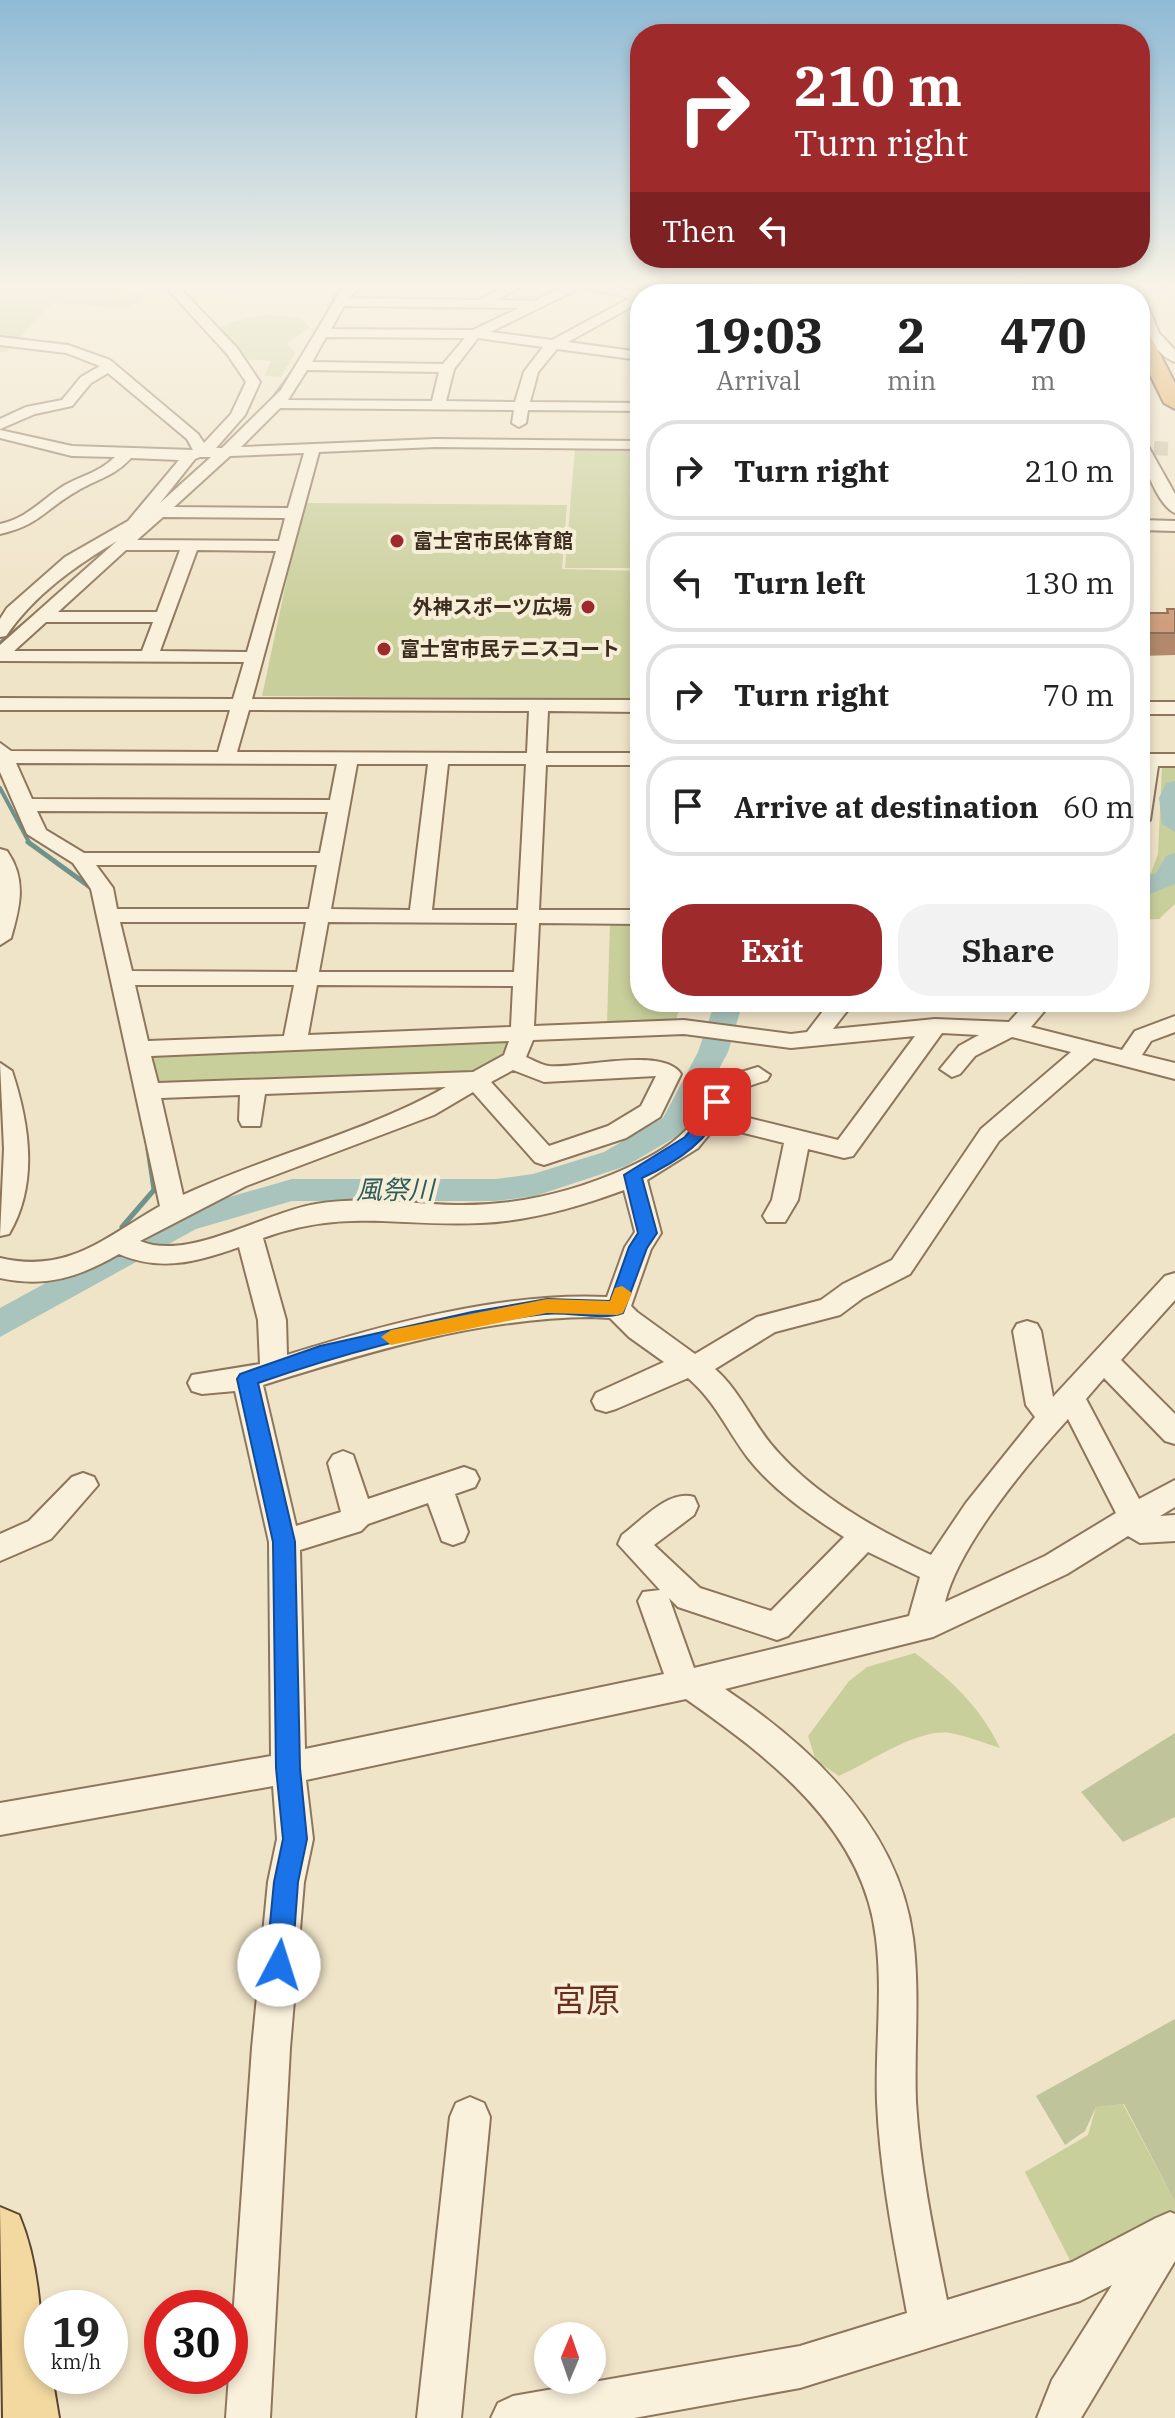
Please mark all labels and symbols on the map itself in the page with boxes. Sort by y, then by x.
place label: 富士宮市民体育館 [413,527,573,554]
marker: 富士宮市民体育館 [388,532,406,550]
place label: 外神スポーツ広場 [412,593,572,620]
marker: 外神スポーツ広場 [579,598,597,616]
place label: 富士宮市民テニスコート [400,635,620,662]
marker: 富士宮市民テニスコート [375,640,393,658]
pin [683,1068,751,1136]
water label: 風祭川 [356,1172,437,1206]
position arrow [237,1923,321,2007]
district label: 宮原 [552,1977,620,2021]
speed limit sign: 30 [144,2290,248,2394]
north arrow [534,2322,606,2394]

